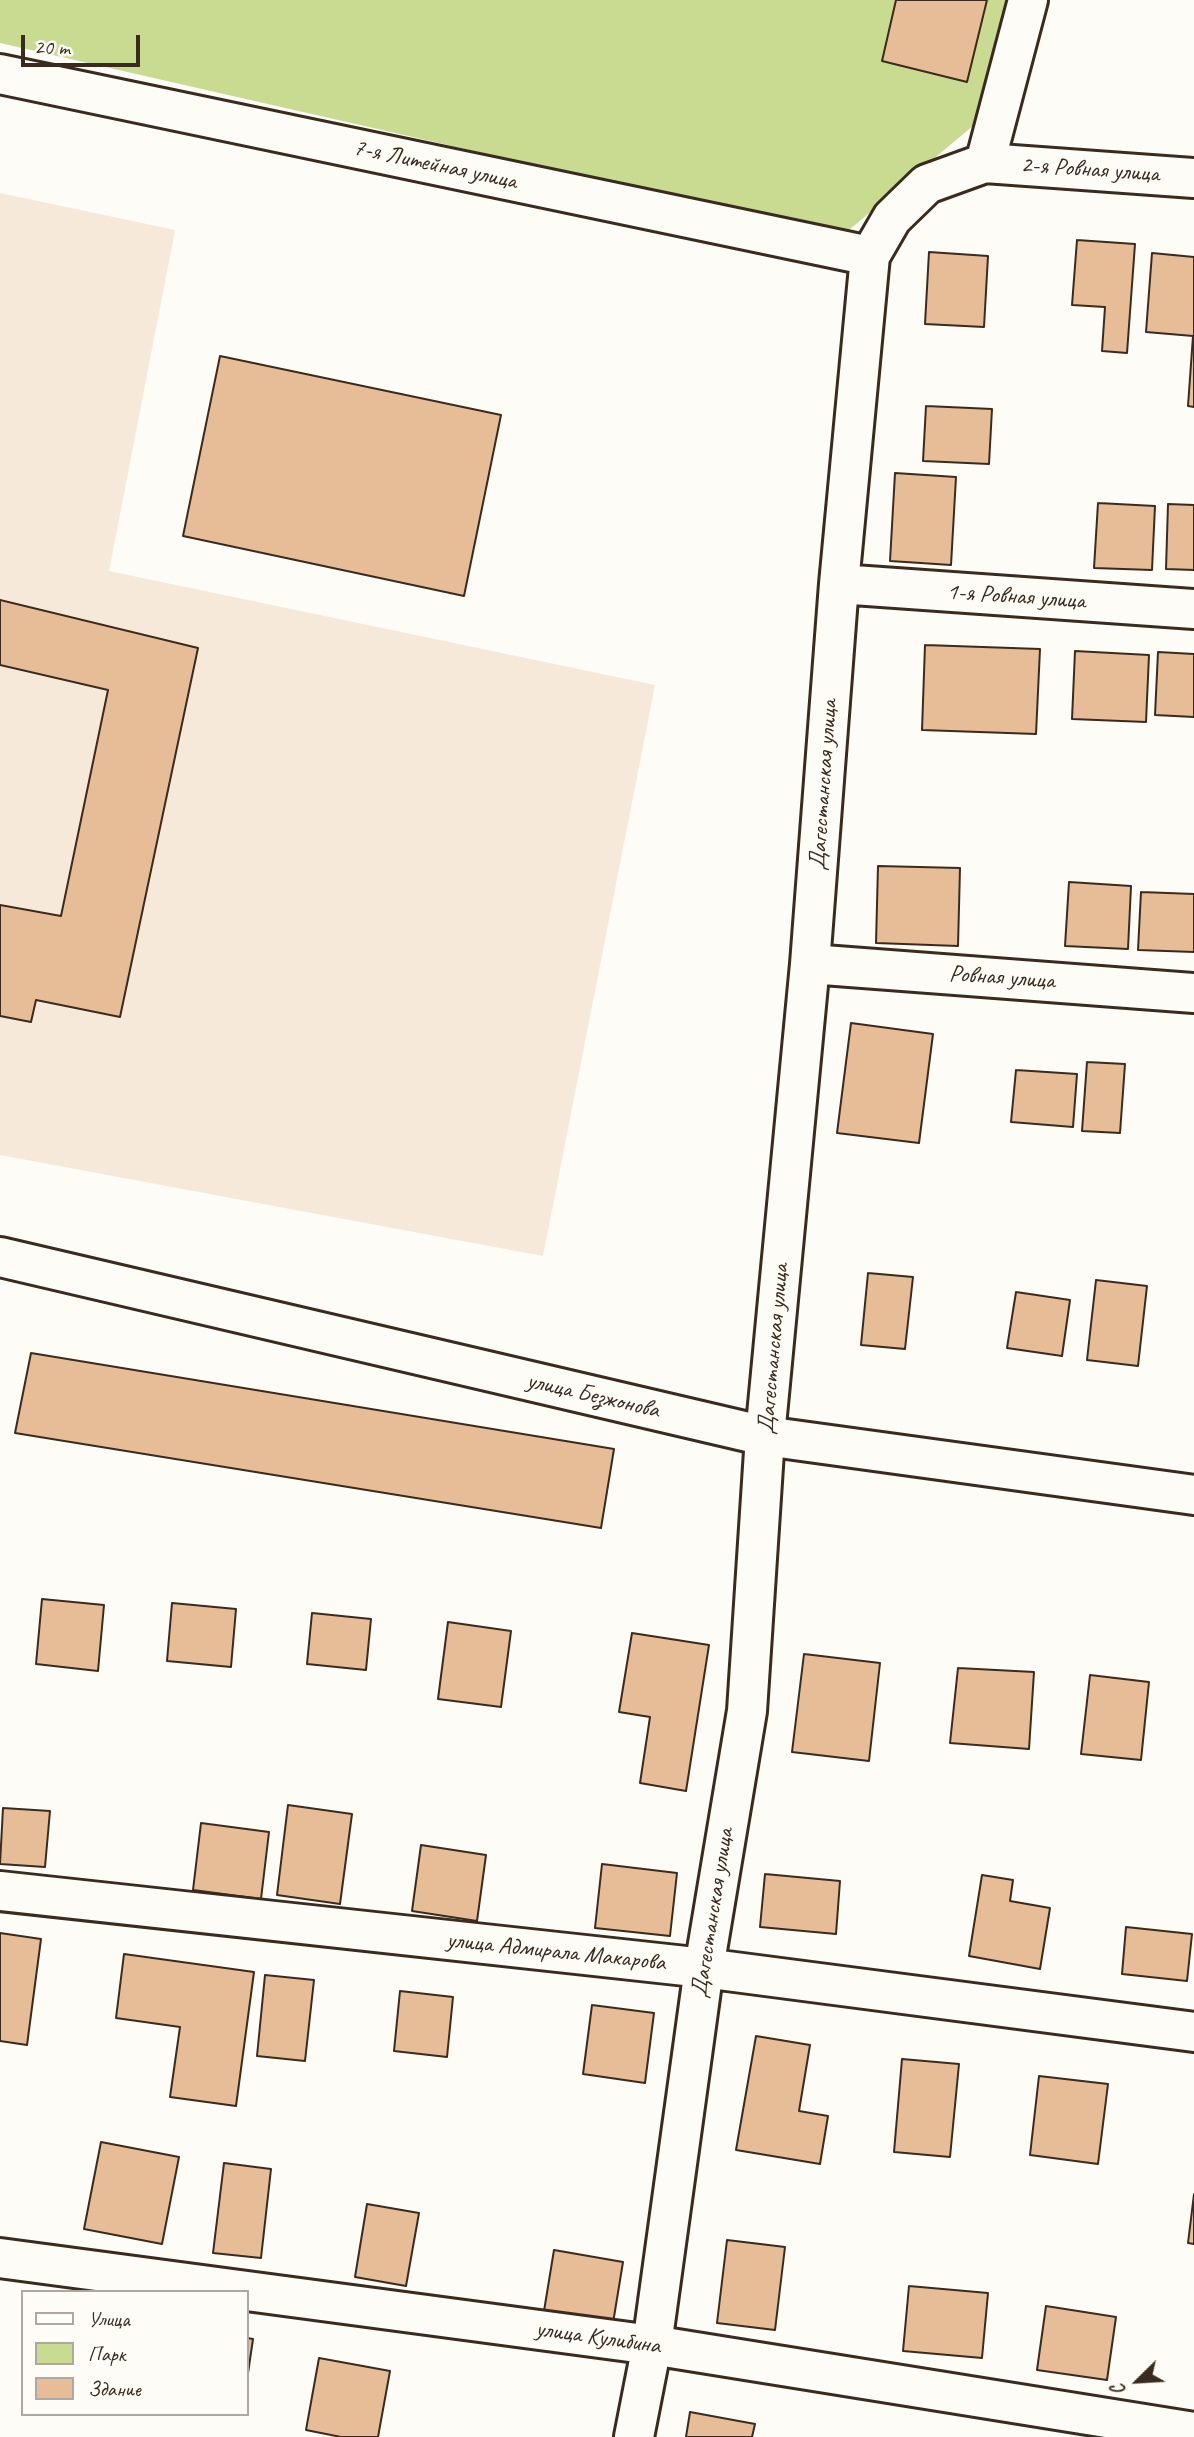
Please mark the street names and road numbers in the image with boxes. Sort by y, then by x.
street label: 7-я Литейная улица [351,134,519,196]
street label: 2-я Ровная улица [1020,151,1160,189]
street label: 1-я Ровная улица [946,578,1086,616]
street label: Дагестанская улица [804,699,844,871]
street label: Ровная улица [948,960,1056,996]
street label: Дагестанская улица [752,1263,796,1435]
street label: улица Безжонова [524,1367,662,1425]
street label: Дагестанская улица [685,1826,741,2000]
street label: улица Адмирала Макарова [445,1926,667,1978]
street label: улица Кулибина [534,2315,662,2361]

